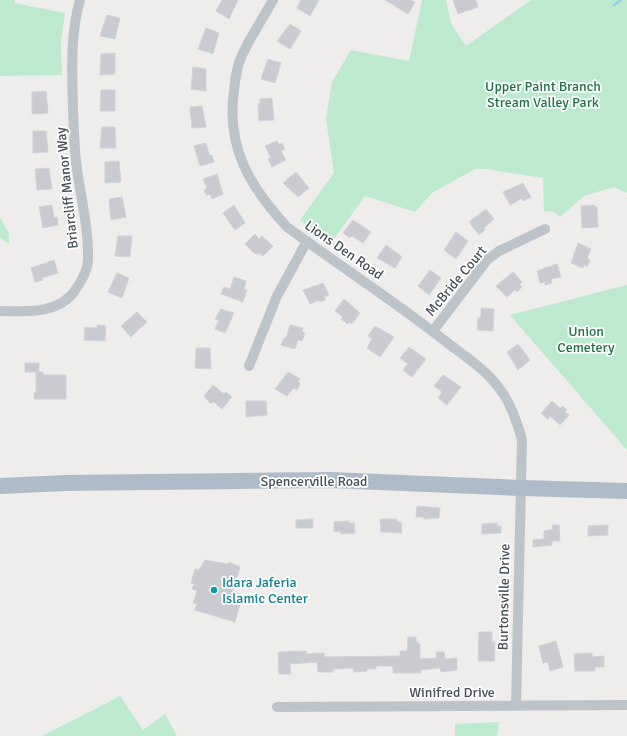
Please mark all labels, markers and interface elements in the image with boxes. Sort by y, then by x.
park label: Upper Paint Branch Stream Valley Park [485,78,601,111]
street label: Briarcliff Manor Way [52,126,82,250]
street label: Lions Den Road [302,217,386,283]
street label: McBride Court [422,242,490,320]
park label: Union Cemetery [557,323,615,356]
street label: Spencerville Road [261,473,367,490]
street label: Burtonsville Drive [495,544,513,650]
place label: Idara Jaferia Islamic Center [222,574,309,607]
marker: Idara Jaferia Islamic Center [209,585,219,595]
street label: Winifred Drive [409,684,495,701]

